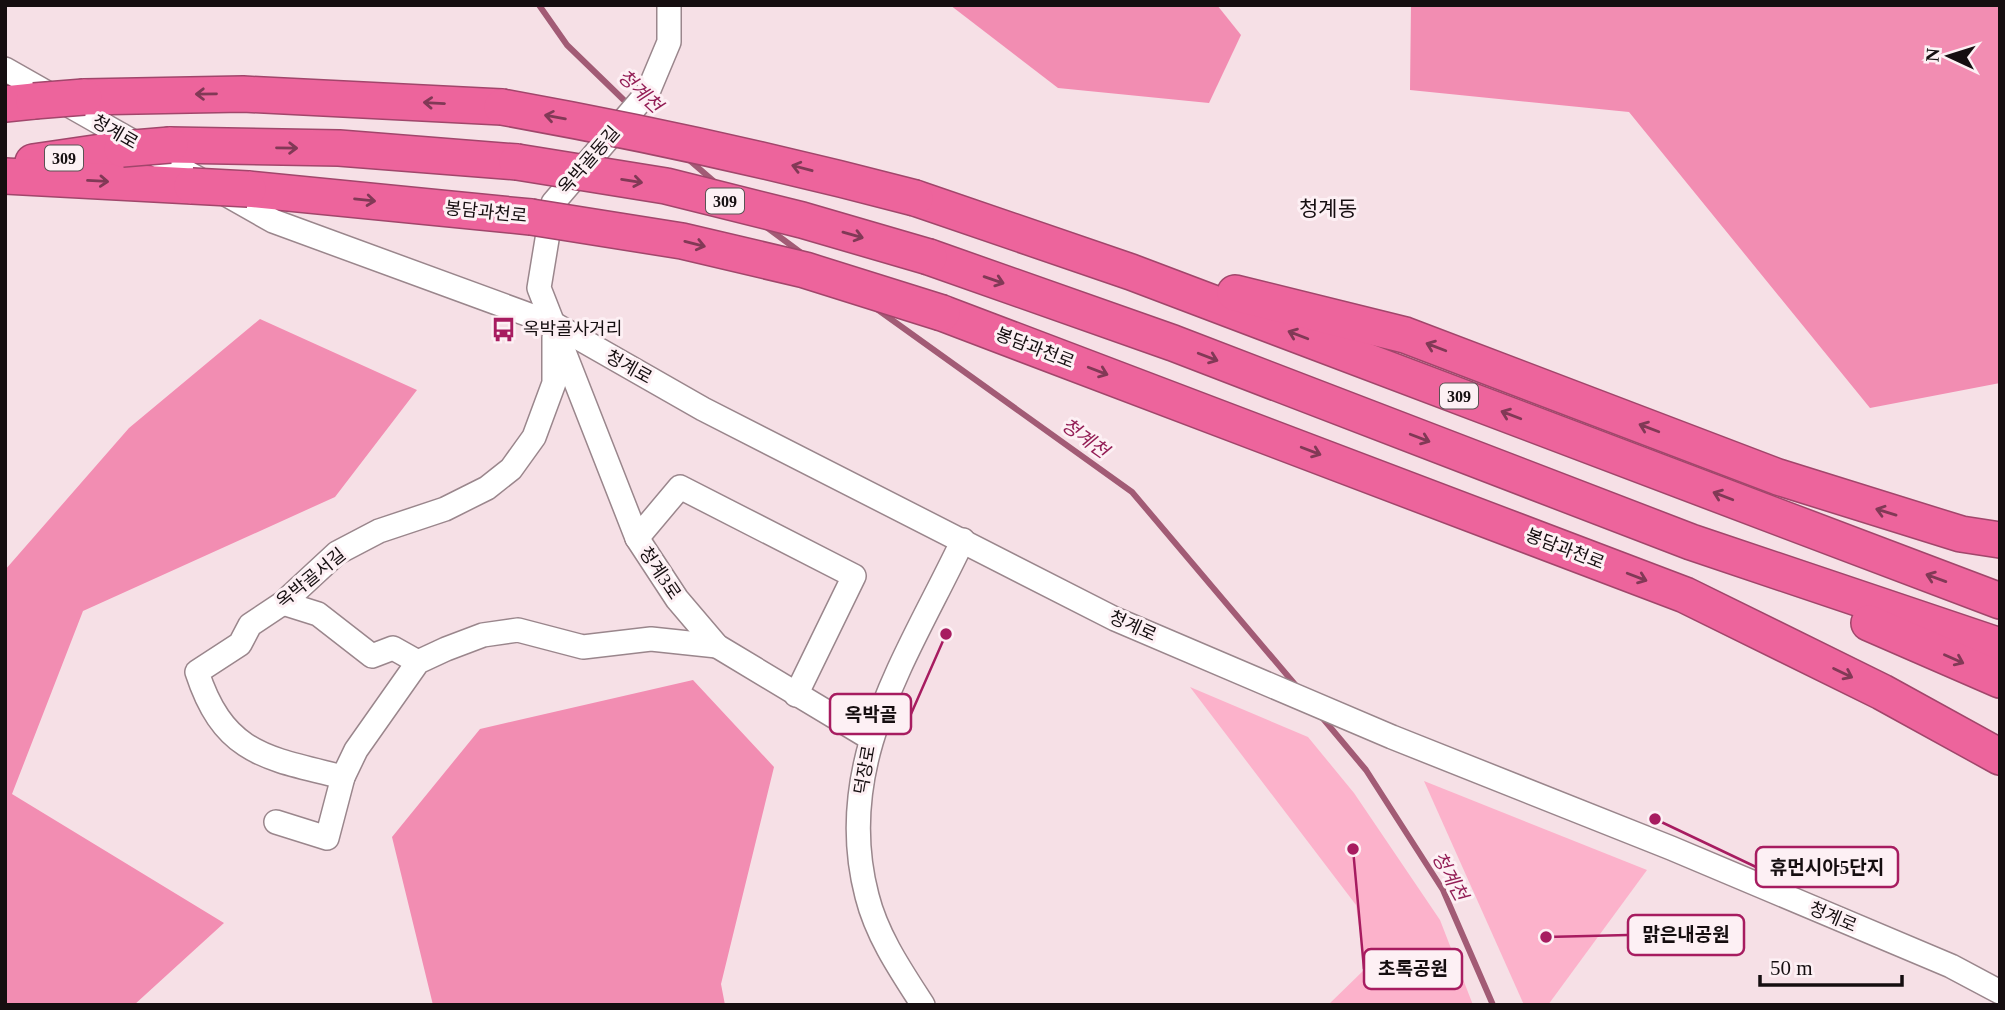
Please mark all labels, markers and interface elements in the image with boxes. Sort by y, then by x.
north arrow [1914,21,1984,91]
text: N [1922,47,1944,62]
water label: 청계천 [614,65,667,118]
one-way arrow [195,88,218,101]
one-way arrow [423,96,445,109]
one-way arrow [544,109,567,123]
street label: 청계로 [88,111,142,153]
street label: 옥박골동길 [554,122,624,198]
one-way arrow [275,141,298,155]
road number: 309 [45,146,83,170]
one-way arrow [791,161,814,174]
one-way arrow [86,175,109,188]
one-way arrow [620,175,643,188]
road number: 309 [706,188,744,214]
one-way arrow [353,194,375,207]
district label: 청계동 [1299,197,1357,221]
street label: 봉담과천로 [444,198,528,226]
one-way arrow [841,229,864,242]
one-way arrow [683,238,706,251]
one-way arrow [982,275,1004,287]
bus stop icon: 옥박골사거리 [489,315,517,343]
place label: 옥박골사거리 [523,319,622,339]
street label: 봉담과천로 [993,324,1077,372]
one-way arrow [1287,328,1309,340]
one-way arrow [1426,340,1448,353]
street label: 청계로 [602,346,656,388]
one-way arrow [1196,351,1218,364]
one-way arrow [1086,366,1108,379]
road number: 309 [1440,384,1478,408]
one-way arrow [1500,408,1522,421]
water label: 청계천 [1058,414,1114,463]
one-way arrow [1638,421,1660,434]
one-way arrow [1409,433,1431,445]
one-way arrow [1299,446,1321,459]
one-way arrow [1713,489,1735,502]
one-way arrow [1875,505,1897,518]
street label: 봉담과천로 [1523,525,1607,573]
street label: 청계3로 [635,543,685,603]
street label: 옥박골서길 [273,544,349,612]
one-way arrow [1925,570,1947,583]
one-way arrow [1626,572,1648,584]
street label: 청계로 [1106,607,1160,645]
one-way arrow [1943,653,1965,666]
one-way arrow [1832,667,1853,680]
callout: 옥박골 [830,694,911,734]
text: 옥박골 [845,704,897,725]
street label: 덕장로 [851,744,879,796]
callout: 휴먼시아5단지 [1756,847,1898,887]
water label: 청계천 [1428,848,1473,905]
text: 휴먼시아5단지 [1770,857,1884,878]
street label: 청계로 [1806,898,1860,936]
callout: 맑은내공원 [1628,915,1744,955]
text: 맑은내공원 [1642,924,1730,945]
scale bar [1760,944,1902,988]
callout: 초록공원 [1364,949,1462,989]
text: 50 m [1770,956,1813,980]
text: 초록공원 [1378,958,1448,979]

